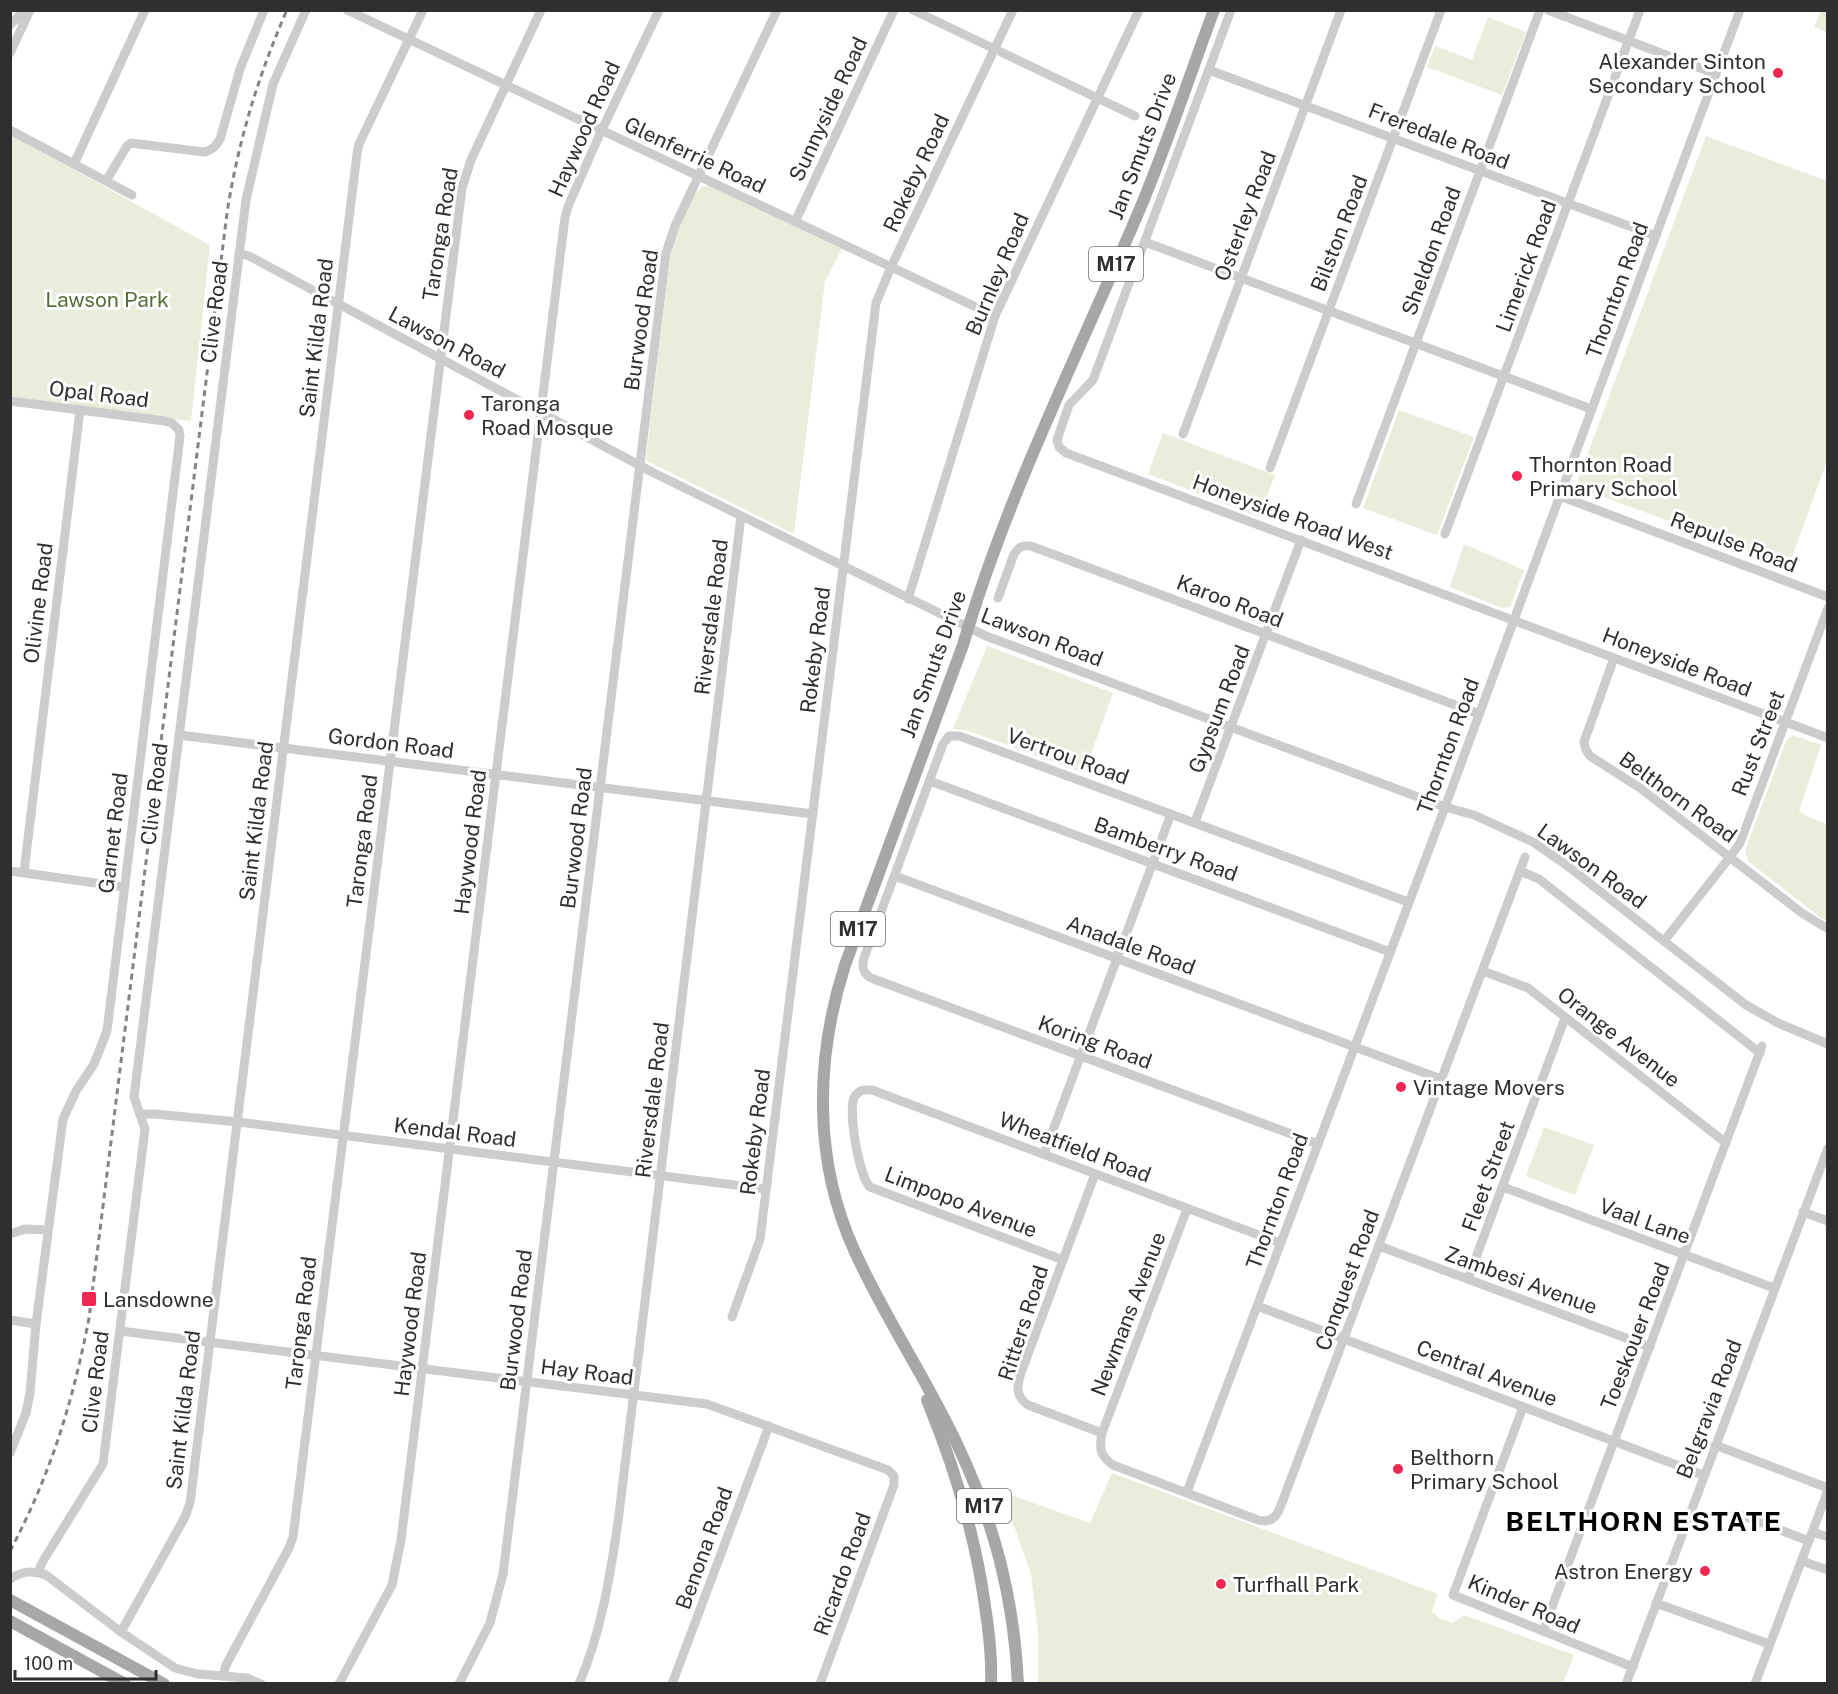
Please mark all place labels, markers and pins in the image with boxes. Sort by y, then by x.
place label: Alexander Sinton Secondary School [1588,49,1766,98]
marker: Alexander Sinton Secondary School [1771,66,1785,80]
place label: Taronga Road Mosque [481,391,613,440]
marker: Taronga Road Mosque [462,408,476,422]
place label: Thornton Road Primary School [1529,452,1678,501]
marker: Thornton Road Primary School [1510,469,1524,483]
place label: Vintage Movers [1413,1075,1565,1100]
marker: Vintage Movers [1394,1080,1408,1094]
place label: Lansdowne [103,1287,214,1312]
marker: Lansdowne [80,1290,98,1308]
place label: Belthorn Primary School [1410,1445,1559,1494]
marker: Belthorn Primary School [1391,1462,1405,1476]
place label: Astron Energy [1554,1559,1693,1584]
marker: Astron Energy [1698,1564,1712,1578]
place label: Turfhall Park [1233,1572,1360,1597]
marker: Turfhall Park [1214,1577,1228,1591]

